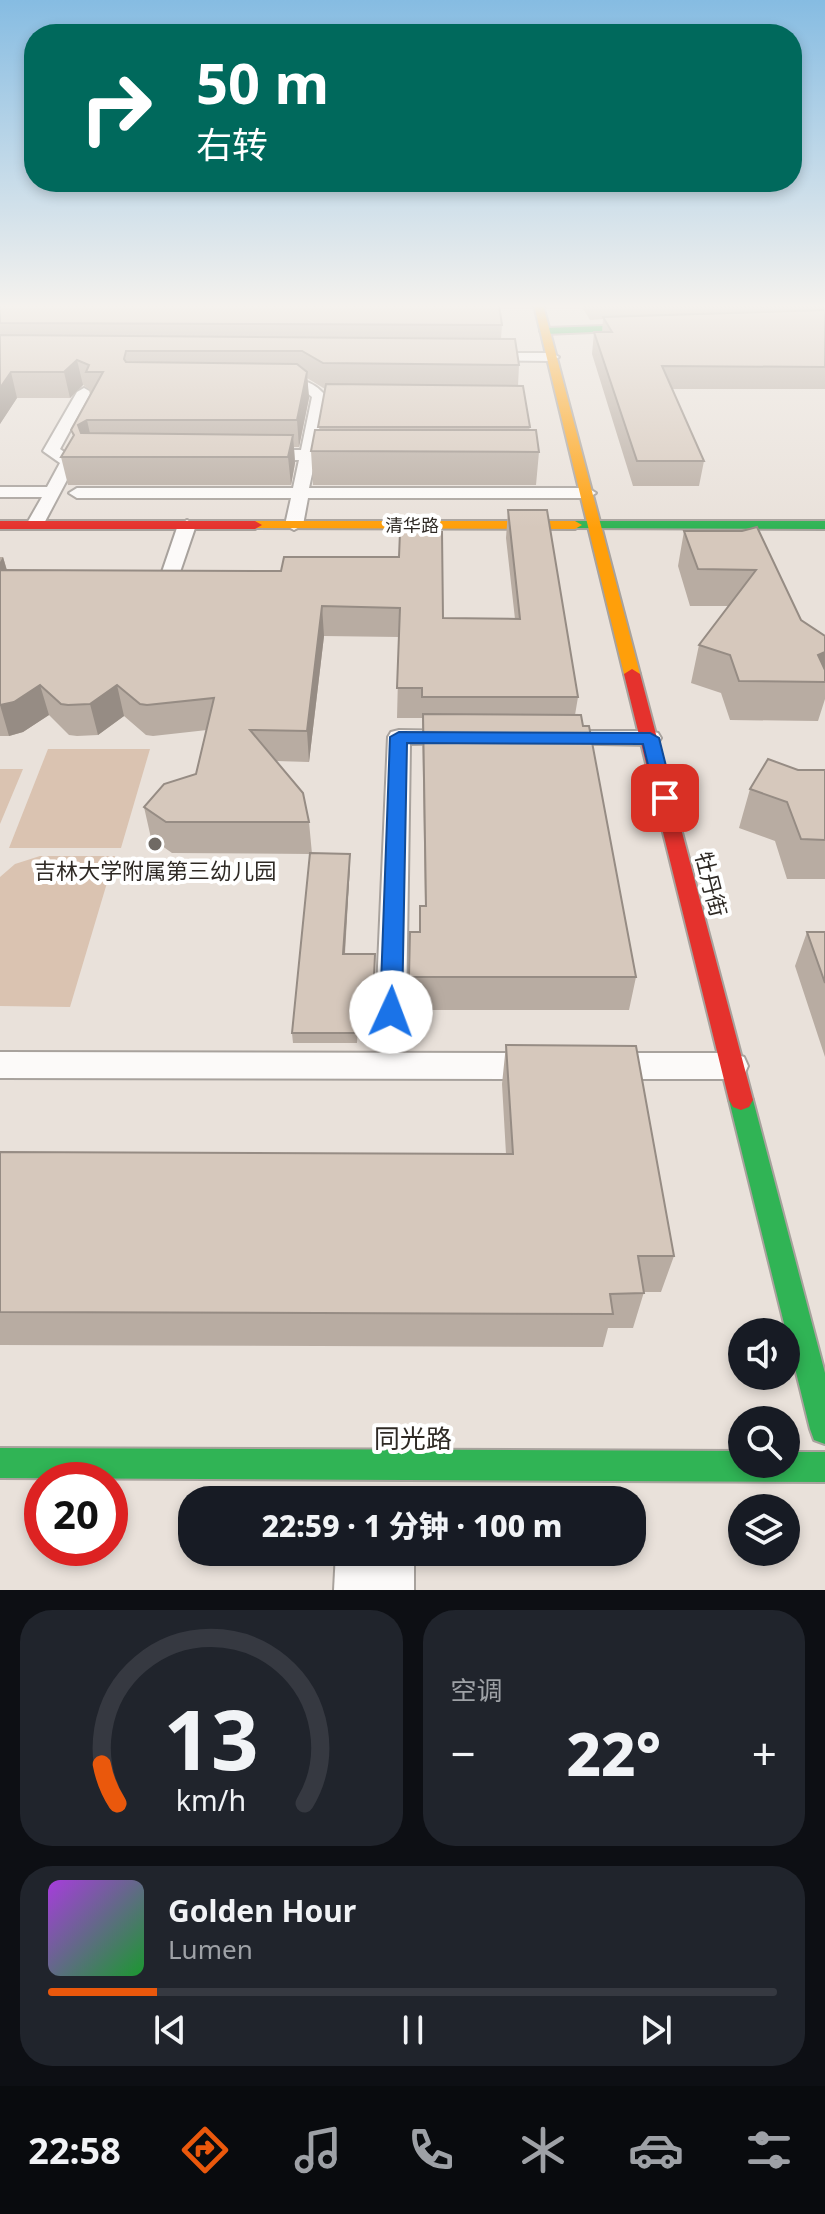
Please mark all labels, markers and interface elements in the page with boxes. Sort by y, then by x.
text: 50 m [196,44,329,120]
icon: right [64,56,168,160]
text: 右转 [196,120,268,169]
street label: 清华路 [385,513,439,537]
pin [631,764,699,832]
icon: arrive [643,776,687,820]
marker: 吉林大学附属第三幼儿园 [146,835,164,853]
street label: 牡丹街 [689,848,735,920]
place label: 吉林大学附属第三幼儿园 [34,855,276,885]
position arrow [349,970,433,1054]
map controls [728,1318,800,1566]
button: sound [728,1318,800,1390]
button: search [728,1406,800,1478]
street label: 同光路 [374,1420,452,1456]
speed limit sign: 20 [24,1462,128,1566]
button: layers [728,1494,800,1566]
text: 22:59 · 1 分钟 · 100 m [262,1505,562,1546]
text: 空调 [451,1672,503,1708]
text: 13 [164,1681,259,1794]
text: 22° [566,1712,661,1794]
text: − [451,1723,476,1783]
text: + [752,1723,777,1783]
text: km/h [176,1780,246,1819]
text: Golden Hour [168,1890,356,1931]
text: Lumen [168,1931,253,1967]
icon: previous [148,2008,192,2052]
icon: pause [391,2008,435,2052]
icon: next [634,2008,678,2052]
icon: directions [177,2122,233,2178]
icon: music [290,2122,346,2178]
icon: phone [403,2122,459,2178]
icon: climate [515,2122,571,2178]
icon: car [628,2122,684,2178]
icon: filters [741,2122,797,2178]
text: 22:58 [28,2126,121,2175]

